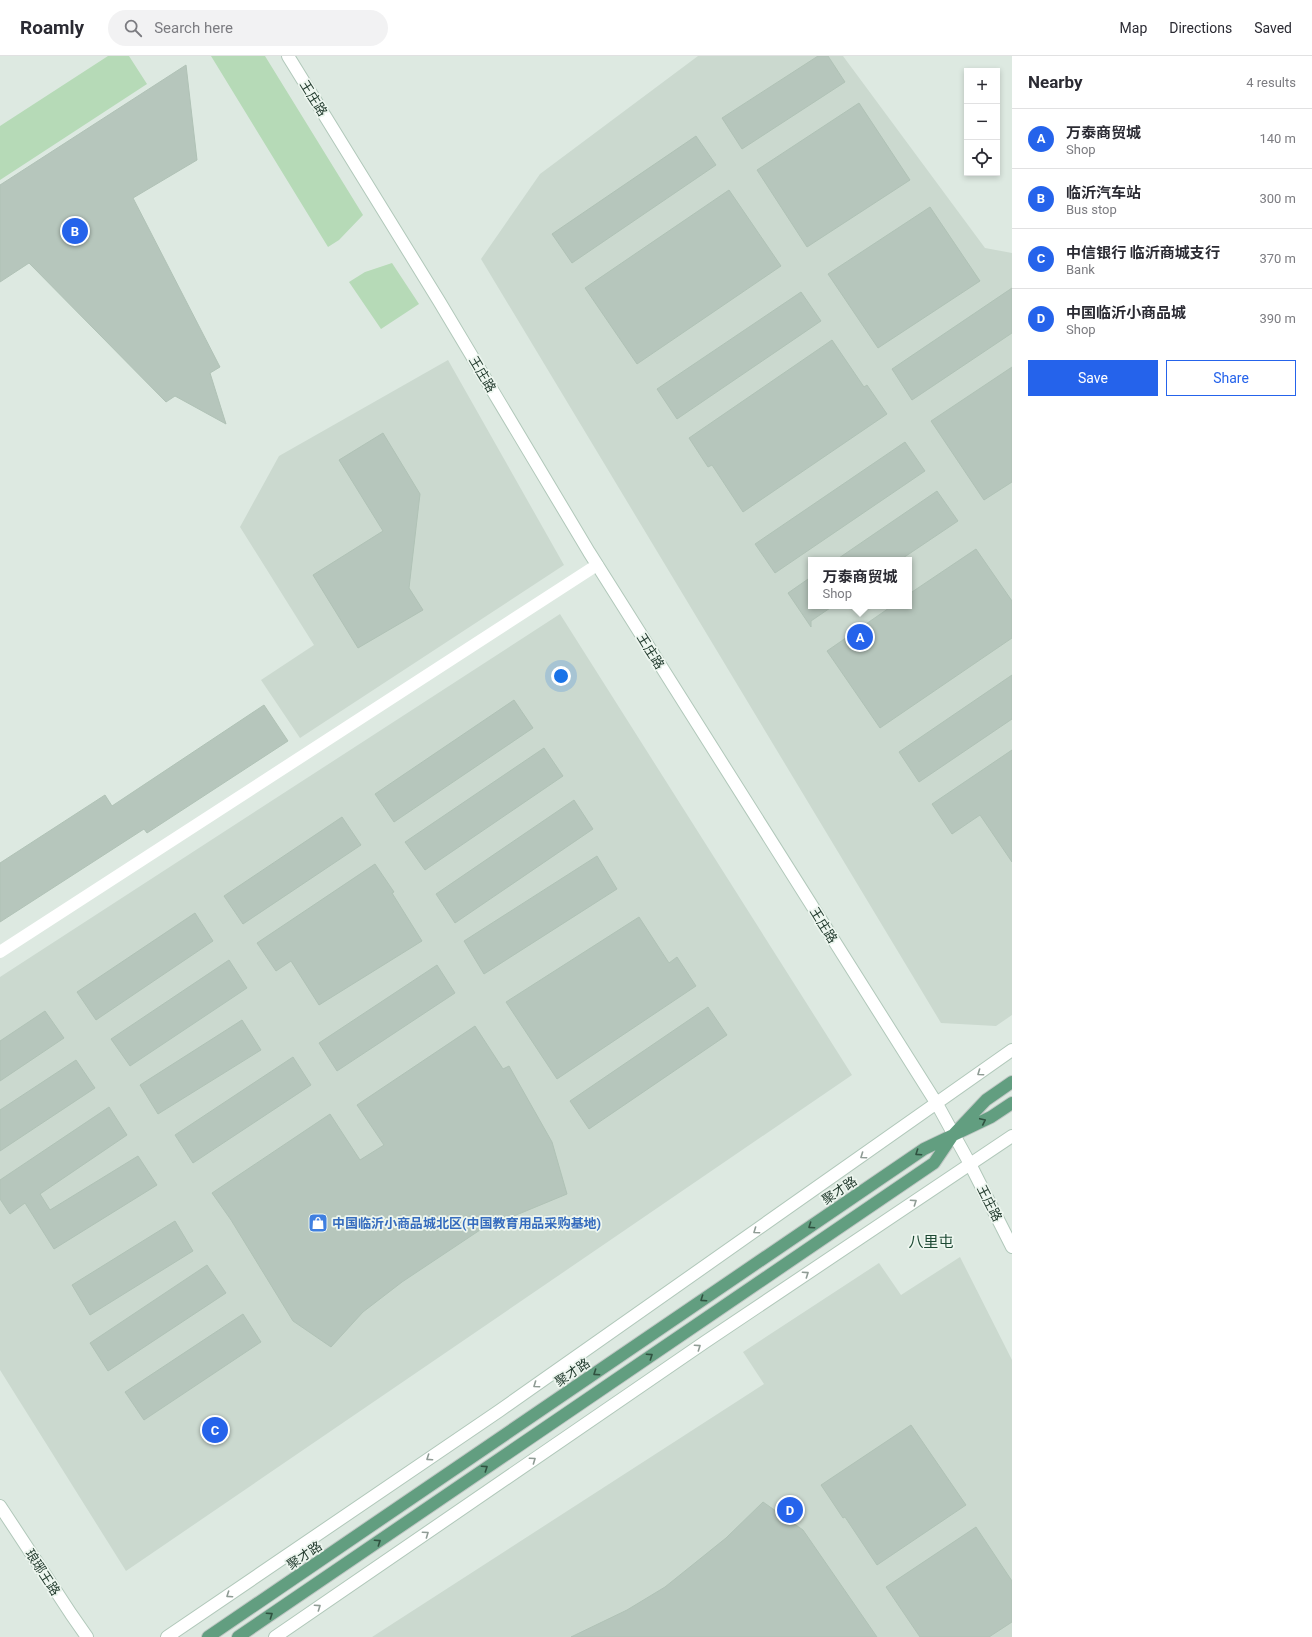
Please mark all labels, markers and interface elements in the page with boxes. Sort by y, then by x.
search box [108,10,388,46]
text: Roamly [20,16,84,39]
icon: search [122,17,144,39]
text: Search here [154,19,233,37]
text: Map [1120,20,1147,36]
text: Directions [1169,20,1232,36]
text: Saved [1254,20,1292,36]
map controls [964,68,1000,176]
button: + [964,68,1000,104]
text: Nearby [1028,72,1083,92]
text: 4 results [1246,75,1296,90]
street label: 王庄路 [297,78,330,119]
button: − [964,104,1000,140]
text: 万泰商贸城 [1066,124,1141,142]
text: A [1037,131,1045,146]
text: 140 m [1259,131,1296,146]
button: locate [964,140,1000,176]
text: Shop [1066,142,1096,157]
text: 临沂汽车站 [1066,184,1141,202]
text: B [1037,191,1045,206]
text: 300 m [1259,191,1296,206]
text: Bus stop [1066,202,1117,217]
pin: B [62,216,88,246]
text: 中信银行 临沂商城支行 [1066,244,1220,262]
text: C [1037,251,1045,266]
text: 370 m [1259,251,1296,266]
text: Bank [1066,262,1095,277]
text: 中国临沂小商品城 [1066,304,1186,322]
text: D [1037,311,1045,326]
text: 390 m [1259,311,1296,326]
text: Shop [1066,322,1096,337]
street label: 王庄路 [466,354,499,395]
button: Save [1028,360,1158,396]
button: Share [1166,360,1296,396]
popup [808,557,912,609]
text: 万泰商贸城 [822,568,898,586]
text: Shop [822,586,852,601]
pin: A [847,622,873,652]
street label: 王庄路 [634,631,667,672]
your location [551,666,571,686]
street label: 王庄路 [807,905,840,946]
one-way arrow [977,1068,984,1076]
one-way arrow [980,1117,987,1125]
one-way arrow [915,1148,922,1156]
one-way arrow [860,1151,867,1158]
street label: 聚才路 [819,1173,860,1208]
street label: 王庄路 [974,1182,1005,1224]
one-way arrow [910,1199,917,1207]
shop icon: 中国临沂小商品城北区(中国教育用品采购基地) [307,1212,329,1234]
place label: 中国临沂小商品城北区(中国教育用品采购基地) [332,1216,601,1231]
one-way arrow [808,1221,815,1229]
one-way arrow [754,1226,761,1233]
district label: 八里屯 [908,1233,954,1251]
one-way arrow [802,1271,809,1279]
one-way arrow [701,1294,708,1301]
one-way arrow [694,1344,701,1352]
one-way arrow [646,1353,653,1361]
street label: 聚才路 [552,1355,593,1390]
one-way arrow [593,1368,600,1376]
one-way arrow [533,1380,540,1388]
pin: C [202,1415,228,1445]
one-way arrow [426,1454,433,1461]
one-way arrow [529,1457,536,1465]
one-way arrow [481,1465,488,1473]
pin: D [777,1495,803,1525]
one-way arrow [422,1531,429,1539]
street label: 聚才路 [284,1538,325,1573]
one-way arrow [373,1540,380,1547]
street label: 琅琊王路 [22,1546,63,1598]
one-way arrow [226,1590,233,1598]
one-way arrow [314,1605,321,1612]
one-way arrow [266,1612,273,1620]

